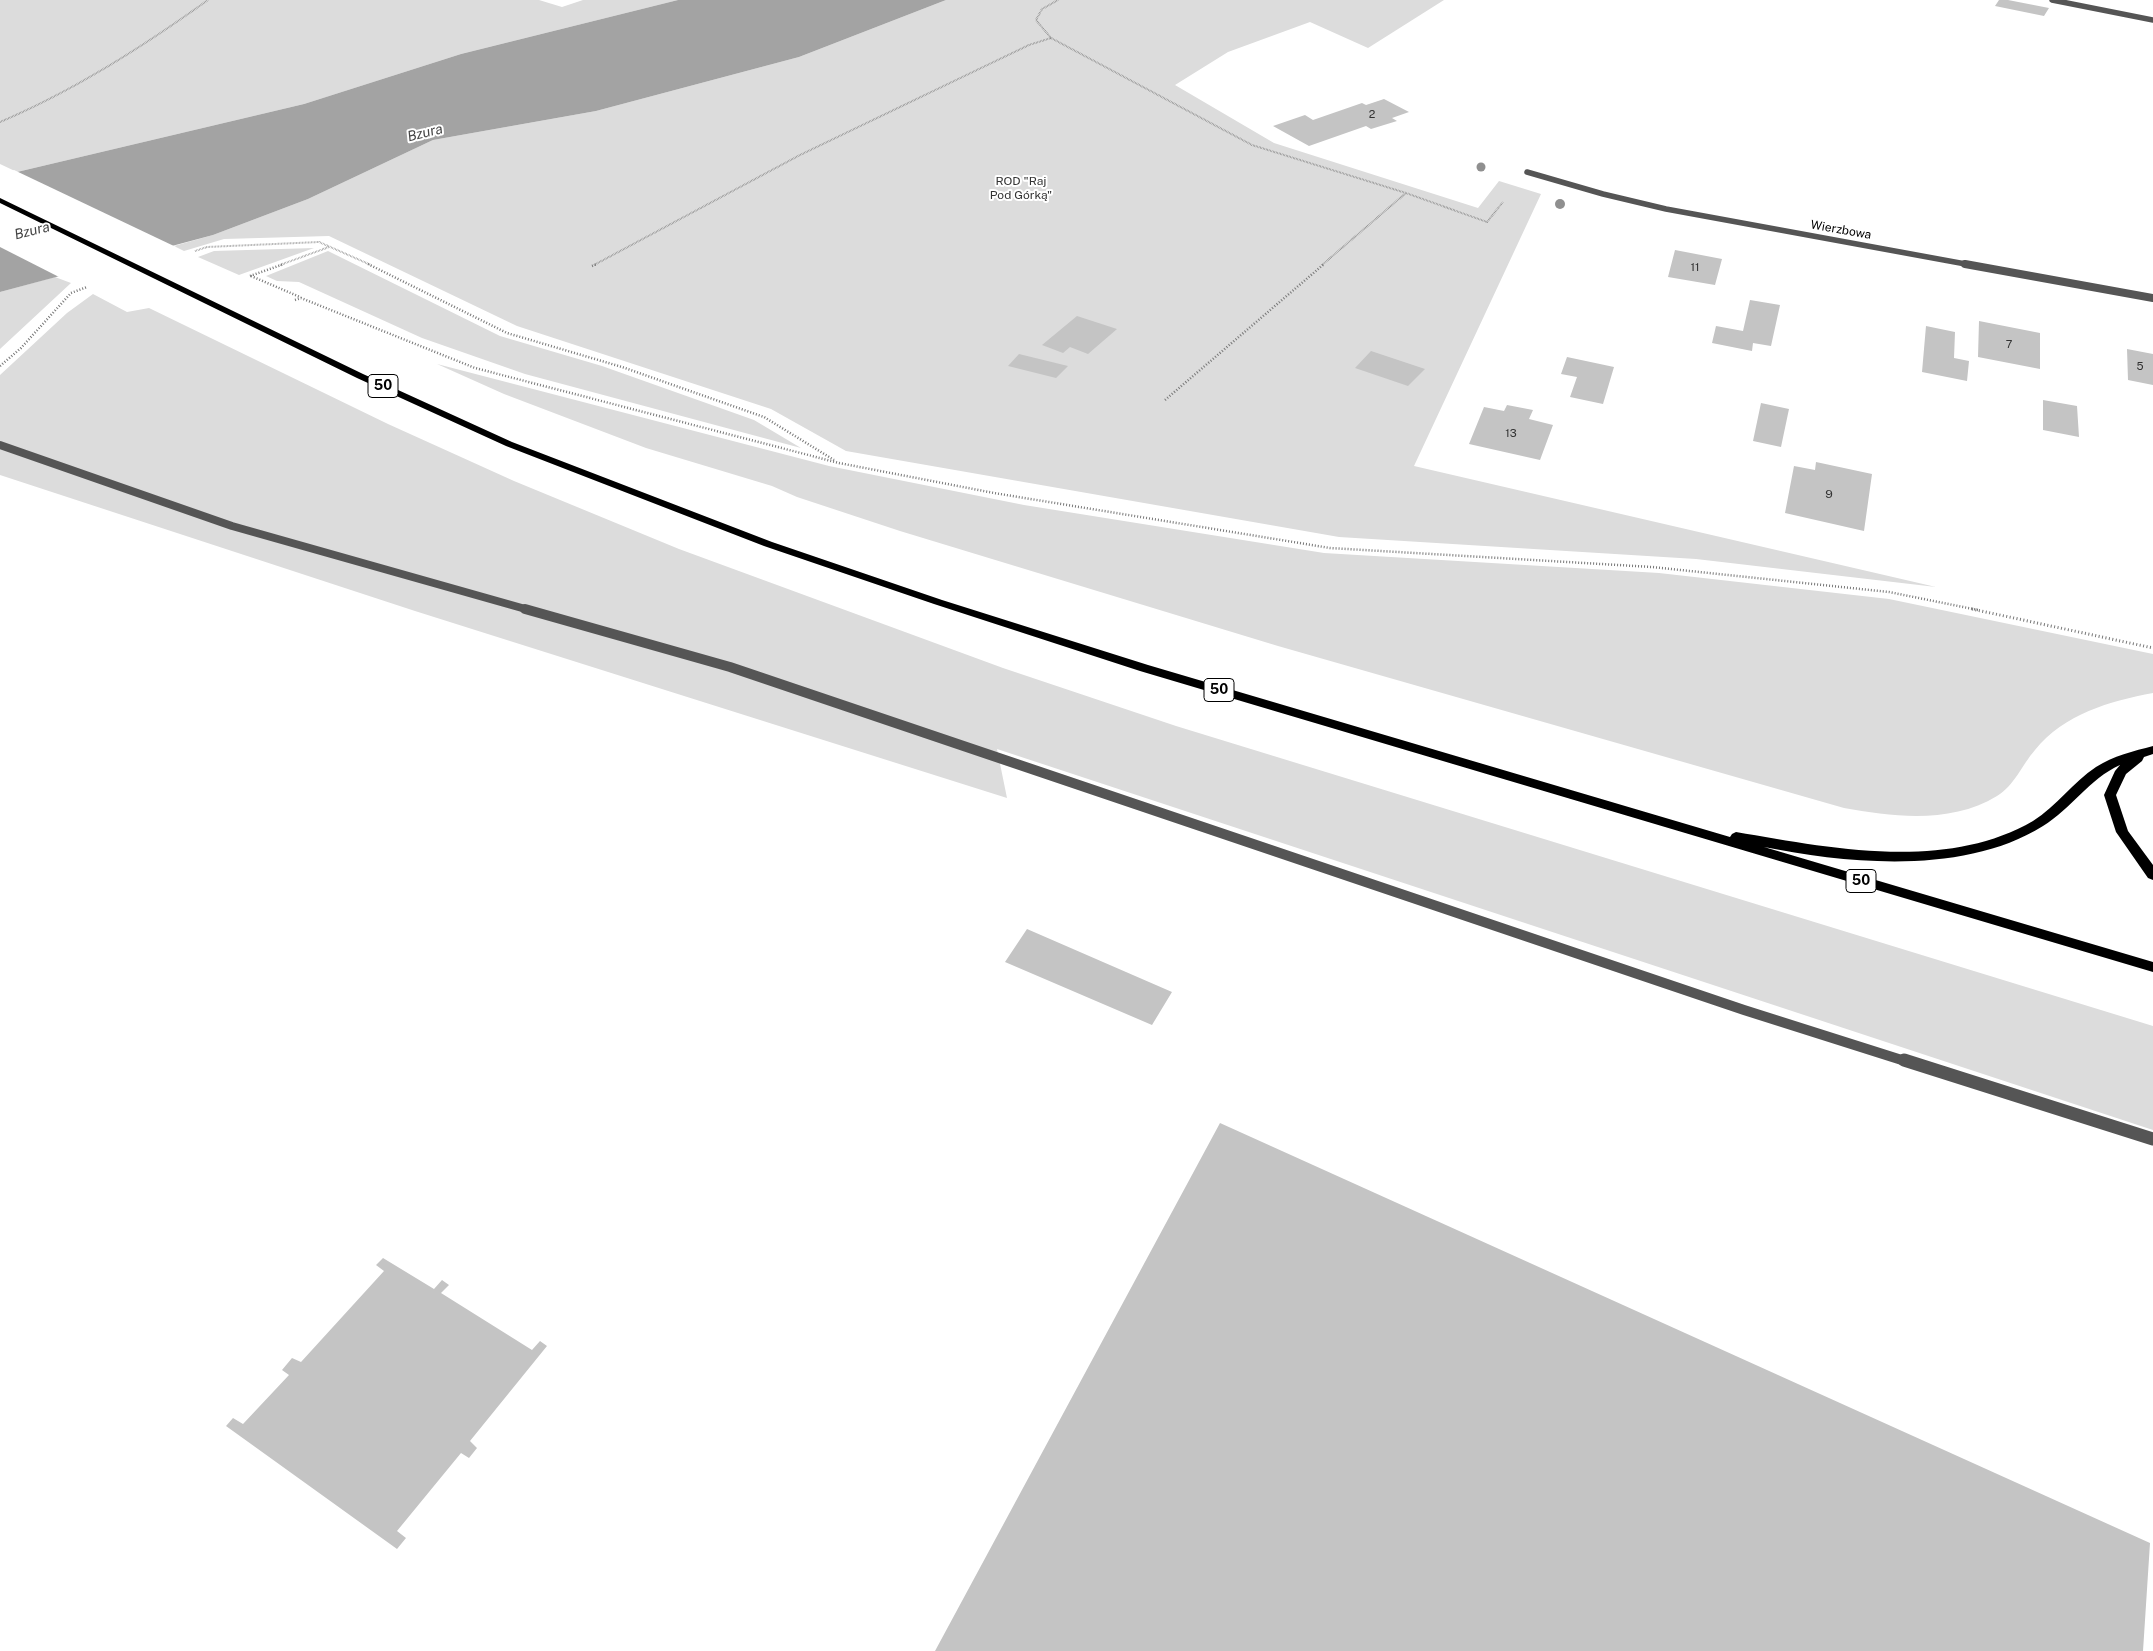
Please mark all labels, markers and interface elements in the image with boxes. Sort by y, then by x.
house number: 2 [1369,108,1375,122]
water label: Bzura [406,121,444,145]
park label: ROD "Raj Pod Górką" [990,174,1052,202]
street label: Wierzbowa [1809,218,1873,242]
water label: Bzura [13,219,51,243]
house number: 11 [1691,261,1699,275]
house number: 7 [2006,338,2012,352]
house number: 5 [2136,360,2144,374]
road number: 50 [368,374,398,398]
house number: 13 [1505,427,1517,441]
house number: 9 [1825,487,1833,501]
road number: 50 [1204,678,1234,702]
road number: 50 [1846,869,1876,892]

